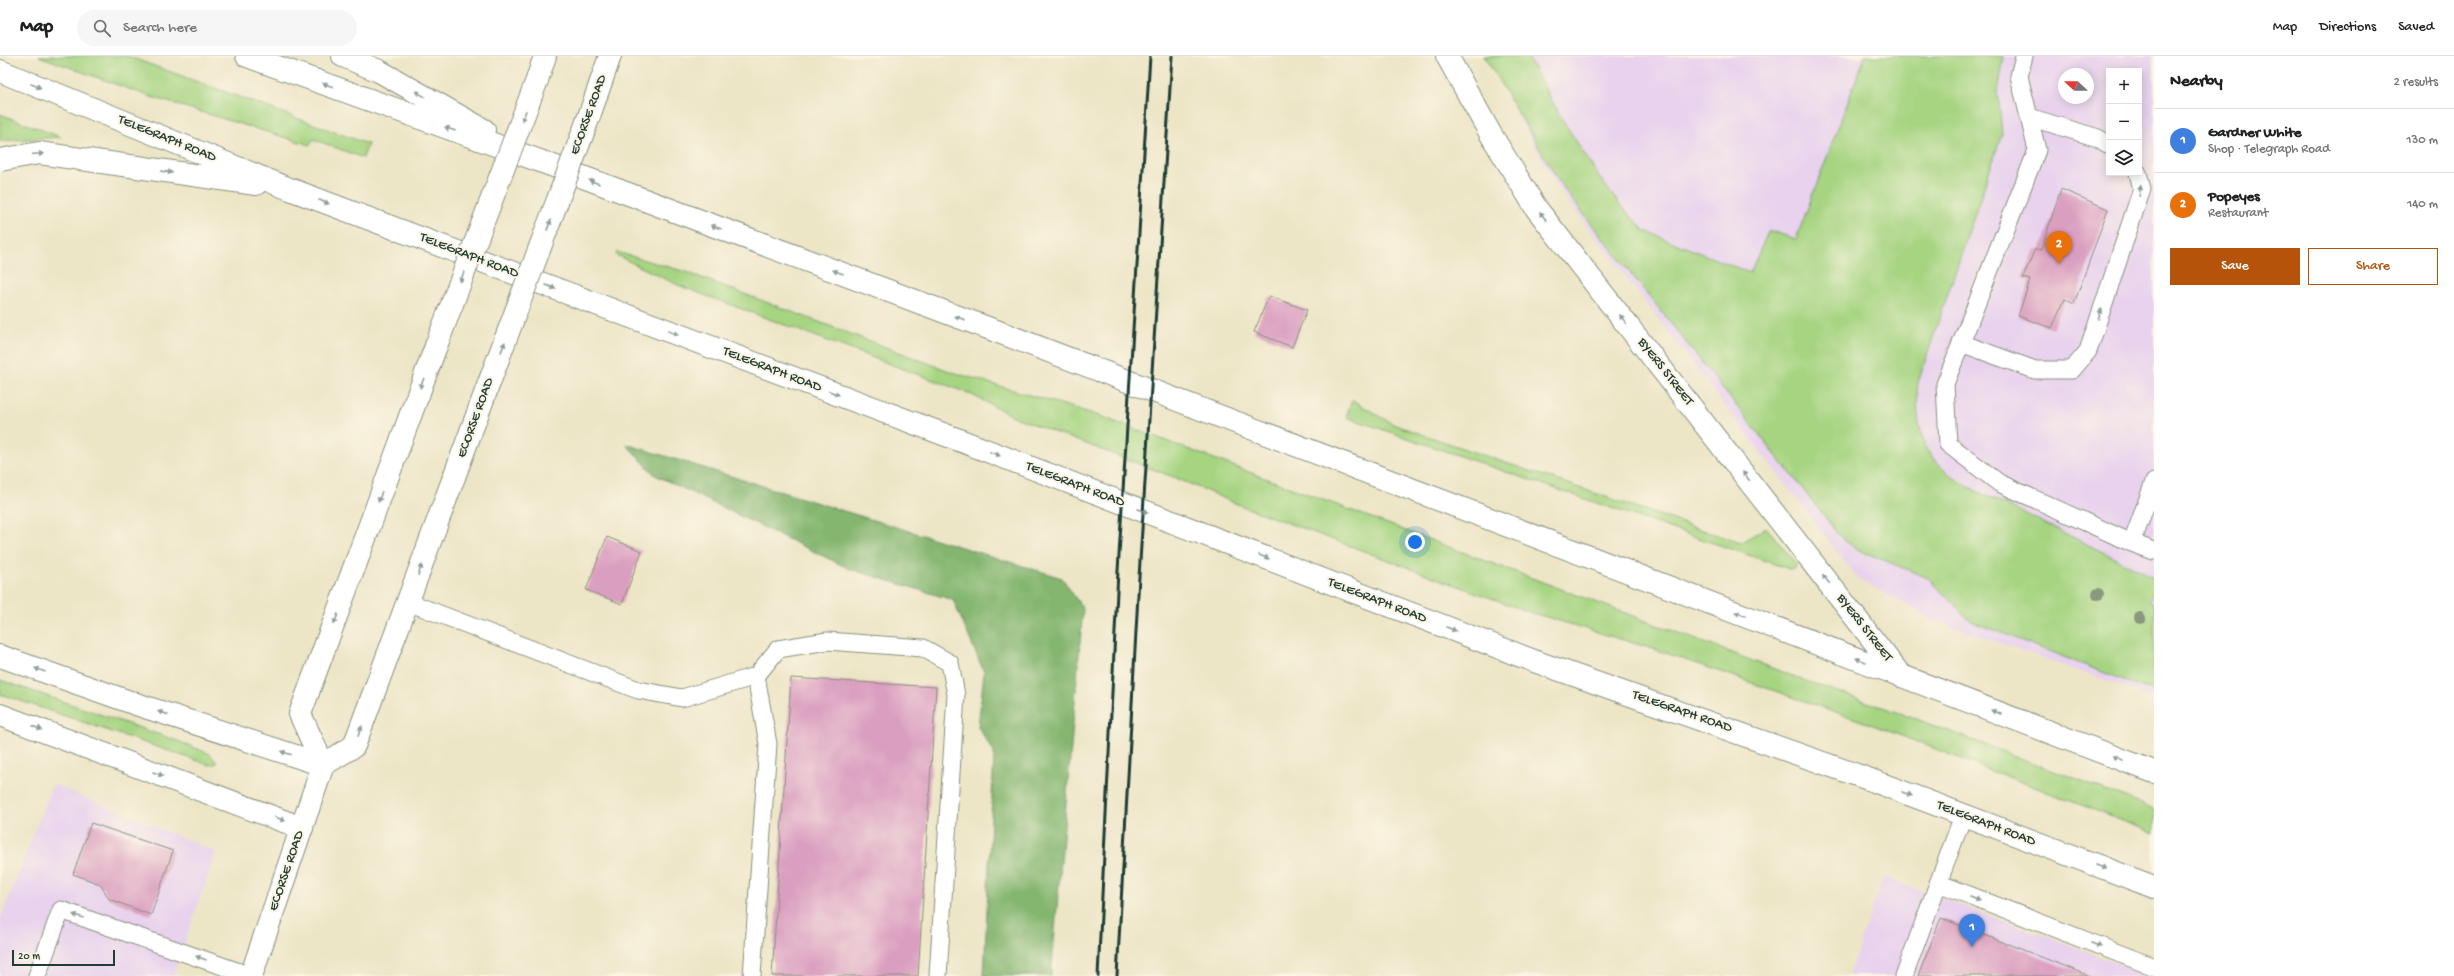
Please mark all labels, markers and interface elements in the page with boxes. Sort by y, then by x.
search box [77,10,357,46]
text: Map [20,16,53,39]
icon: search [91,17,113,39]
text: Search here [123,19,197,37]
text: Map [2273,19,2297,36]
text: Directions [2319,19,2376,36]
text: Saved [2398,19,2434,36]
north arrow [2058,68,2094,104]
map controls [2106,68,2142,176]
button: + [2106,68,2142,104]
street label: ECORSE ROAD [567,72,612,157]
text: Nearby [2170,72,2223,92]
text: 2 results [2393,75,2438,90]
one-way arrow [321,82,333,88]
one-way arrow [31,83,43,89]
one-way arrow [414,91,426,98]
button: − [2106,104,2142,140]
street label: TELEGRAPH ROAD [114,111,219,167]
one-way arrow [520,111,526,123]
text: Gardner White [2208,124,2302,142]
one-way arrow [444,126,456,132]
text: 1 [2180,133,2186,148]
text: 130 m [2406,133,2438,148]
button: layers [2106,140,2142,176]
text: Shop · Telegraph Road [2208,142,2330,157]
one-way arrow [32,151,45,158]
one-way arrow [161,169,173,175]
one-way arrow [588,178,600,184]
one-way arrow [2137,184,2143,197]
text: Popeyes [2208,188,2260,206]
text: 2 [2180,197,2186,212]
text: 140 m [2407,197,2438,212]
one-way arrow [318,199,330,205]
text: Restaurant [2208,206,2268,221]
one-way arrow [1538,211,1547,222]
one-way arrow [546,219,552,231]
one-way arrow [710,224,722,230]
street label: TELEGRAPH ROAD [416,229,522,283]
pin: 2 [2046,231,2072,264]
button: Save [2170,248,2300,285]
button: Share [2308,248,2438,285]
one-way arrow [832,269,844,275]
one-way arrow [459,271,465,283]
one-way arrow [546,285,558,291]
one-way arrow [2098,308,2104,320]
one-way arrow [1618,313,1627,324]
one-way arrow [953,314,965,320]
one-way arrow [668,330,680,336]
street label: BYERS STREET [1633,334,1697,410]
one-way arrow [500,340,506,352]
street label: TELEGRAPH ROAD [719,343,825,397]
street label: ECORSE ROAD [454,375,499,460]
one-way arrow [418,377,424,389]
one-way arrow [829,391,841,397]
one-way arrow [989,451,1001,457]
street label: TELEGRAPH ROAD [1022,458,1128,512]
one-way arrow [1742,471,1750,482]
one-way arrow [377,491,383,503]
one-way arrow [1137,508,1149,514]
your location [1405,532,1425,552]
one-way arrow [1258,555,1270,561]
one-way arrow [418,563,424,575]
one-way arrow [1822,573,1830,584]
street label: TELEGRAPH ROAD [1324,574,1430,628]
street label: BYERS STREET [1832,590,1896,666]
one-way arrow [1733,611,1745,617]
one-way arrow [333,613,339,625]
one-way arrow [1445,626,1457,632]
one-way arrow [1855,657,1867,663]
one-way arrow [33,667,45,673]
street label: TELEGRAPH ROAD [1629,687,1735,737]
one-way arrow [1990,708,2002,714]
one-way arrow [156,710,168,716]
one-way arrow [358,724,364,736]
one-way arrow [31,725,43,731]
one-way arrow [280,750,292,756]
one-way arrow [2111,754,2123,760]
one-way arrow [153,771,165,777]
one-way arrow [1901,791,1913,797]
street label: TELEGRAPH ROAD [1933,797,2039,851]
one-way arrow [274,817,286,823]
street label: ECORSE ROAD [265,828,309,913]
one-way arrow [2095,864,2107,870]
one-way arrow [1969,895,1981,901]
one-way arrow [71,913,83,919]
pin: 1 [1959,914,1985,947]
one-way arrow [2090,942,2102,948]
scale bar [12,948,115,967]
text: 20 m [18,951,40,963]
one-way arrow [194,954,206,960]

